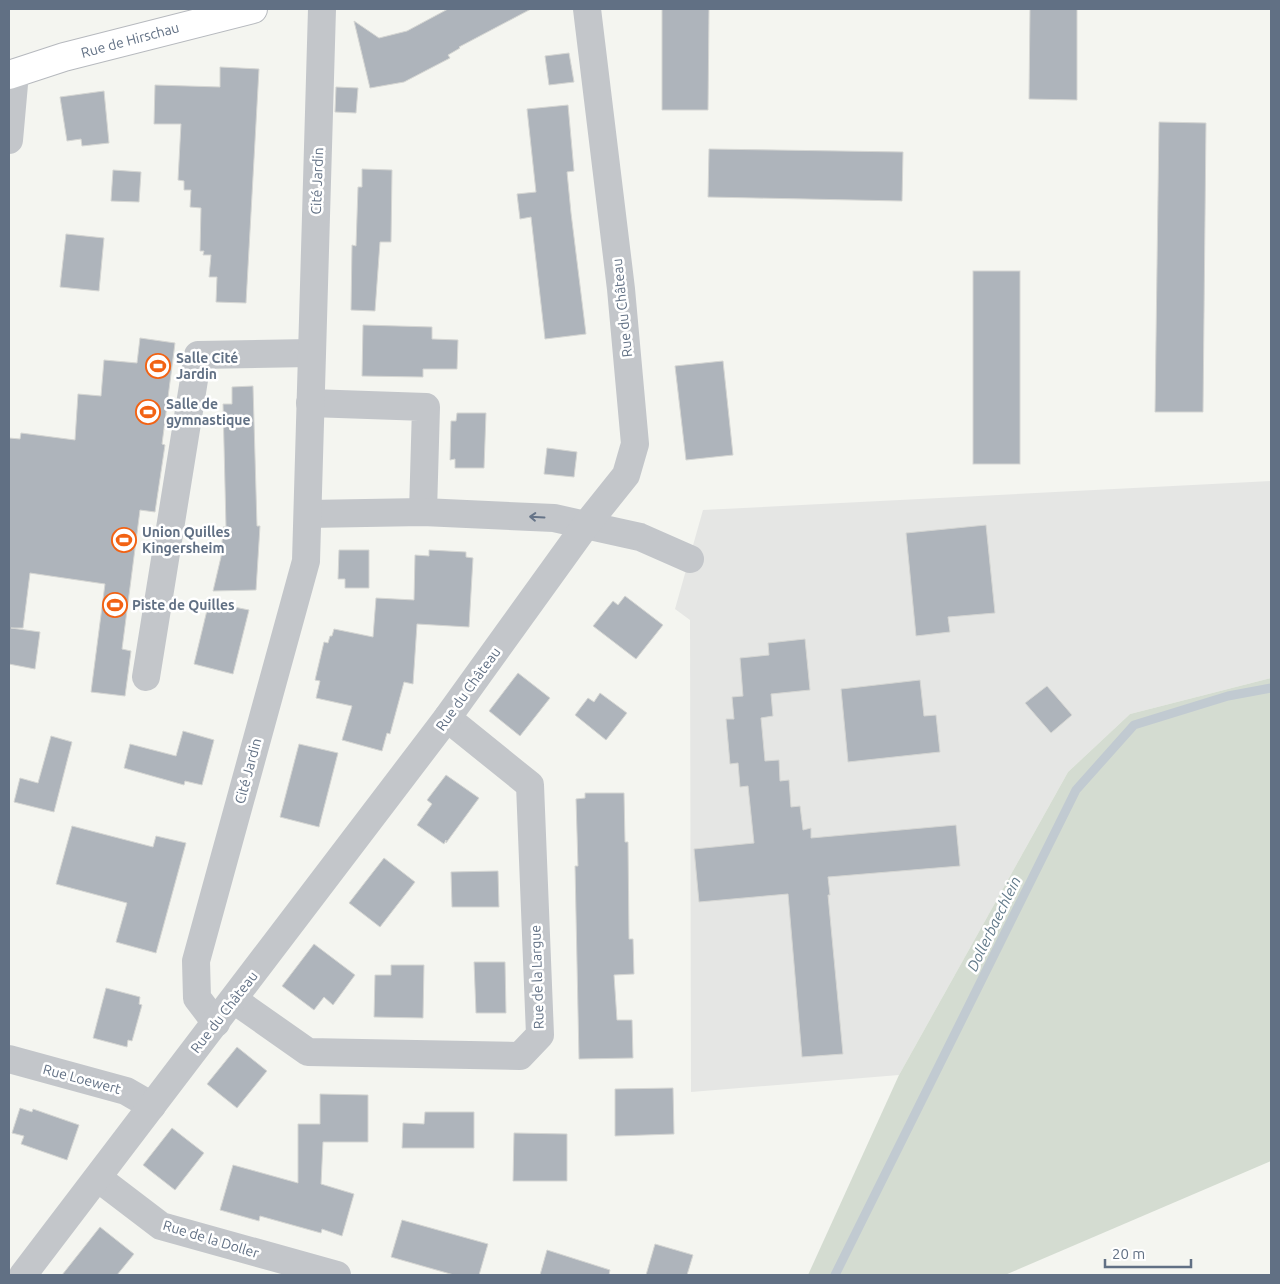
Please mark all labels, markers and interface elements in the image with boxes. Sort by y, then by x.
street label: Rue de Hirschau [79,19,181,61]
street label: Cité Jardin [308,147,326,215]
street label: Rue du Château [609,258,635,358]
place label: Salle Cité Jardin [176,350,238,382]
sports icon: Salle Cité Jardin [145,353,171,379]
place label: Salle de gymnastique [166,396,251,428]
sports icon: Salle de gymnastique [135,399,161,425]
one-way arrow [530,513,546,522]
place label: Union Quilles Kingersheim [142,524,230,556]
sports icon: Union Quilles Kingersheim [111,527,137,553]
sports icon: Piste de Quilles [102,592,128,618]
place label: Piste de Quilles [132,597,235,613]
street label: Rue du Château [432,644,504,734]
street label: Cité Jardin [232,736,264,806]
water label: Dollerbaechlein [963,874,1024,974]
street label: Rue de la Largue [527,925,547,1029]
street label: Rue du Château [187,968,261,1056]
street label: Rue Loewert [41,1061,123,1097]
street label: Rue de la Doller [161,1217,261,1261]
scale bar [1105,1236,1191,1268]
text: 20 m [1112,1245,1145,1262]

